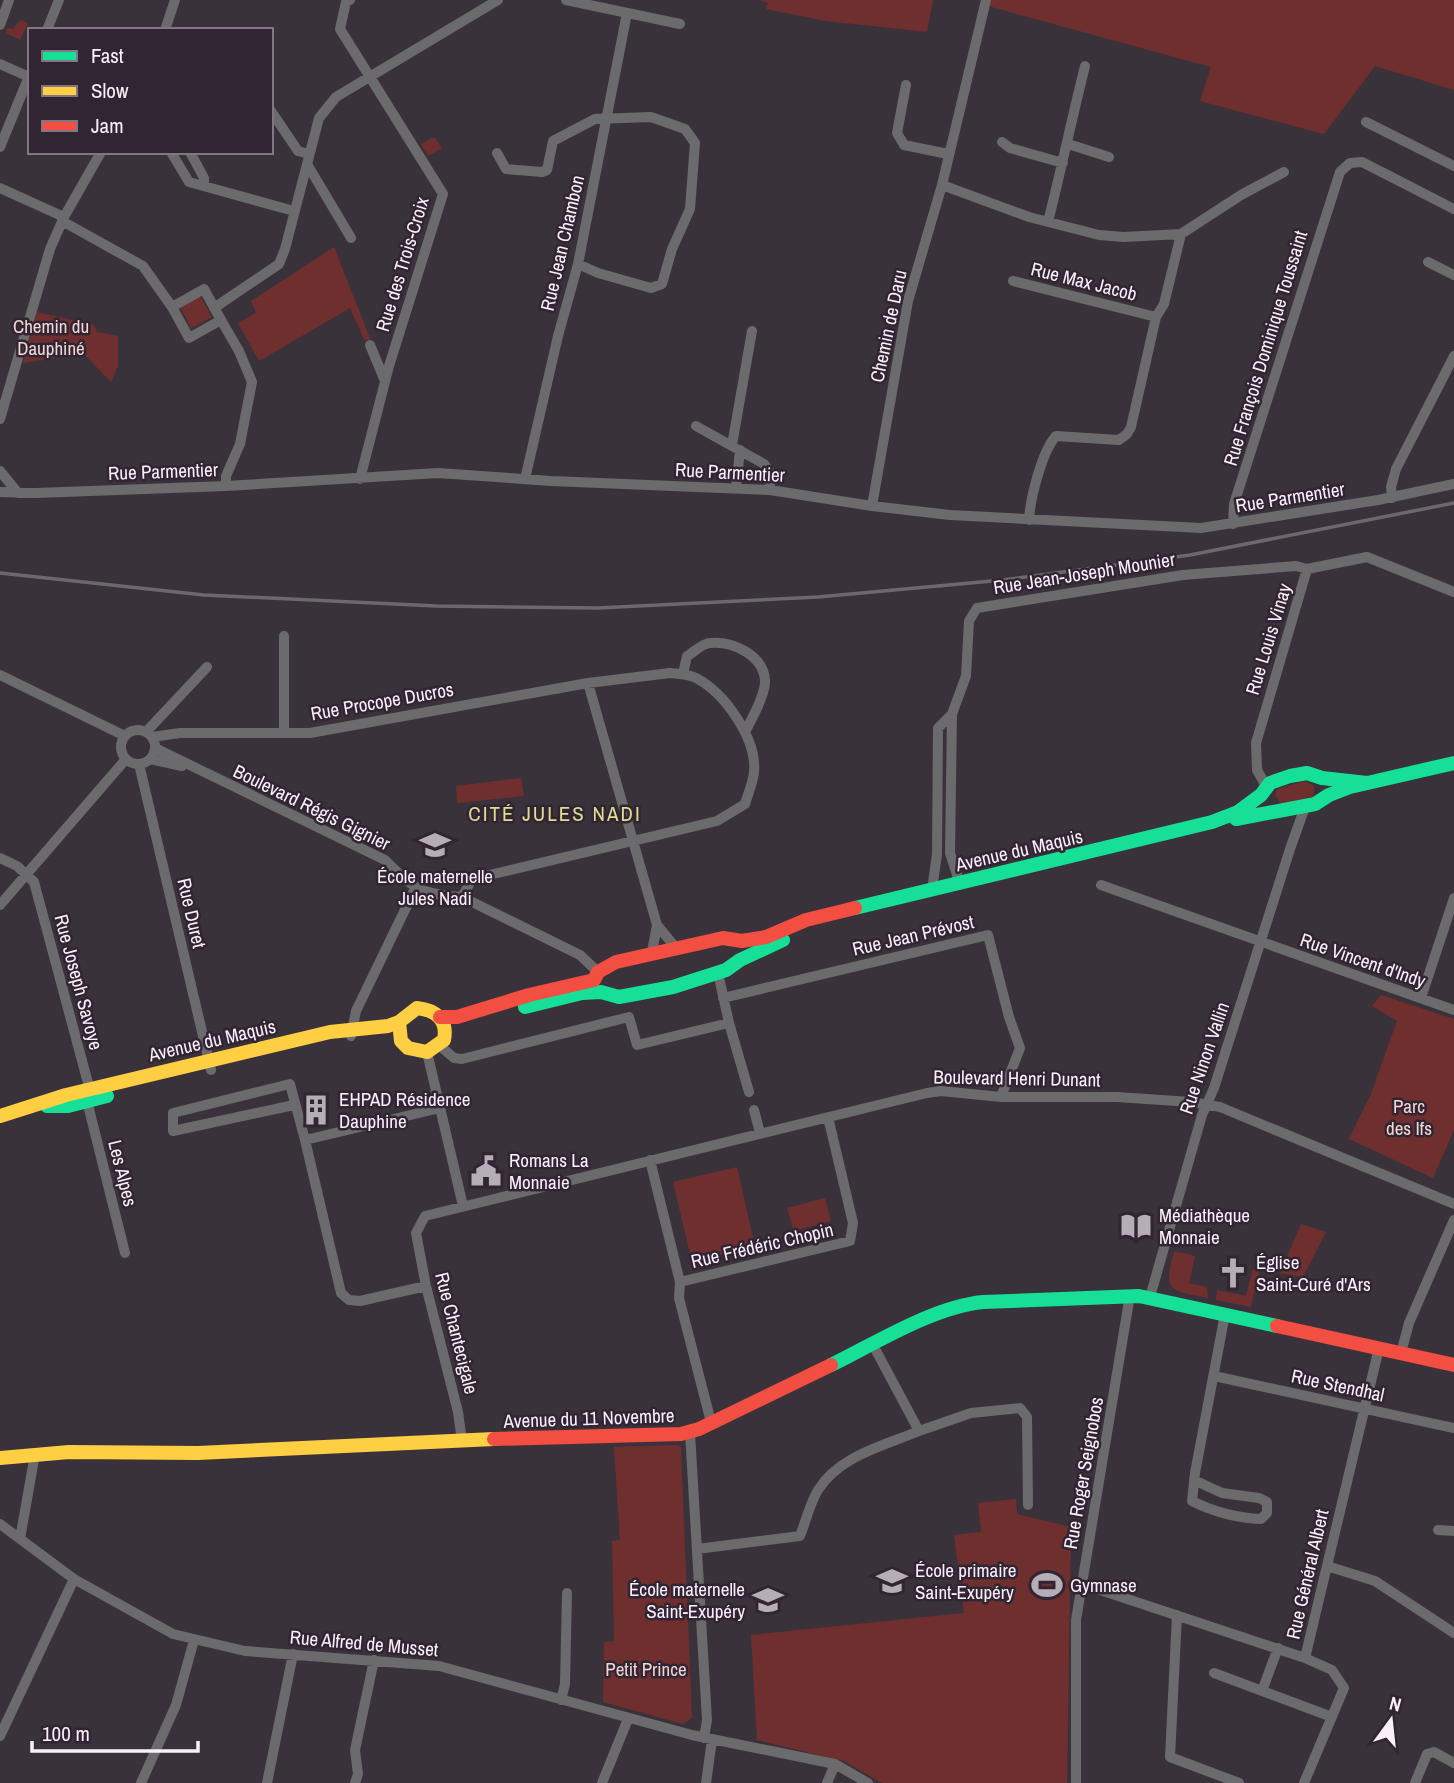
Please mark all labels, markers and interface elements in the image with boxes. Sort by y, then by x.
legend [28,28,273,154]
text: Fast [91,41,124,70]
text: Slow [91,76,129,105]
text: Jam [91,111,124,140]
street label: Rue Jean Chambon [534,173,590,313]
street label: Rue des Trois-Croix [369,193,435,334]
street label: Rue François Dominique Toussaint [1217,227,1313,469]
street label: Rue Max Jacob [1028,255,1140,307]
street label: Chemin de Daru [863,267,913,385]
park label: Chemin du Dauphiné [13,313,89,361]
street label: Rue Parmentier [108,456,219,486]
street label: Rue Parmentier [674,456,786,488]
street label: Rue Parmentier [1234,475,1347,518]
street label: Rue Jean-Joseph Mounier [991,546,1177,600]
street label: Rue Louis Vinay [1239,580,1297,698]
street label: Rue Procope Ducros [309,676,456,726]
street label: Boulevard Régis Gignier [229,758,395,857]
district label: CITÉ JULES NADI [468,799,642,828]
street label: Avenue du Maquis [952,823,1085,877]
school or university icon: École maternelle Jules Nadi [418,828,452,862]
place label: École maternelle Jules Nadi [377,863,493,911]
street label: Rue Duret [171,875,213,951]
street label: Rue Jean Prévost [850,908,977,962]
street label: Rue Joseph Savoye [48,911,110,1053]
street label: Rue Vincent d'Indy [1297,926,1429,994]
street label: Rue Ninon Vallin [1173,999,1235,1117]
street label: Avenue du Maquis [145,1013,278,1067]
street label: Boulevard Henri Dunant [933,1064,1101,1092]
place label: EHPAD Résidence Dauphine [339,1086,470,1134]
building icon: EHPAD Résidence Dauphine [299,1093,333,1127]
park label: Parc des Ifs [1386,1093,1432,1141]
street label: Les Alpes [102,1137,144,1209]
place label: Romans La Monnaie [509,1147,589,1195]
public building icon: Romans La Monnaie [469,1154,503,1188]
place label: Médiathèque Monnaie [1159,1202,1250,1250]
library icon: Médiathèque Monnaie [1119,1209,1153,1243]
street label: Rue Frédéric Chopin [688,1216,836,1274]
place label: Église Saint-Curé d'Ars [1256,1249,1371,1297]
church icon: Église Saint-Curé d'Ars [1216,1256,1250,1290]
street label: Rue Chantecigale [429,1269,485,1397]
street label: Rue Stendhal [1289,1362,1387,1408]
street label: Rue Roger Seignobos [1057,1395,1109,1551]
street label: Avenue du 11 Novembre [502,1402,675,1434]
street label: Rue Général Albert [1279,1506,1335,1641]
place label: École primaire Saint-Exupéry [915,1557,1016,1605]
school or university icon: École primaire Saint-Exupéry [875,1564,909,1598]
sports icon: Gymnase [1030,1568,1064,1602]
place label: Gymnase [1070,1572,1137,1598]
place label: École maternelle Saint-Exupéry [629,1576,745,1624]
school or university icon: École maternelle Saint-Exupéry [751,1583,785,1617]
street label: Rue Alfred de Musset [289,1624,440,1662]
park label: Petit Prince [605,1656,687,1682]
north arrow [1356,1685,1426,1755]
text: N [1387,1690,1404,1718]
scale bar [32,1710,198,1754]
text: 100 m [42,1719,90,1748]

